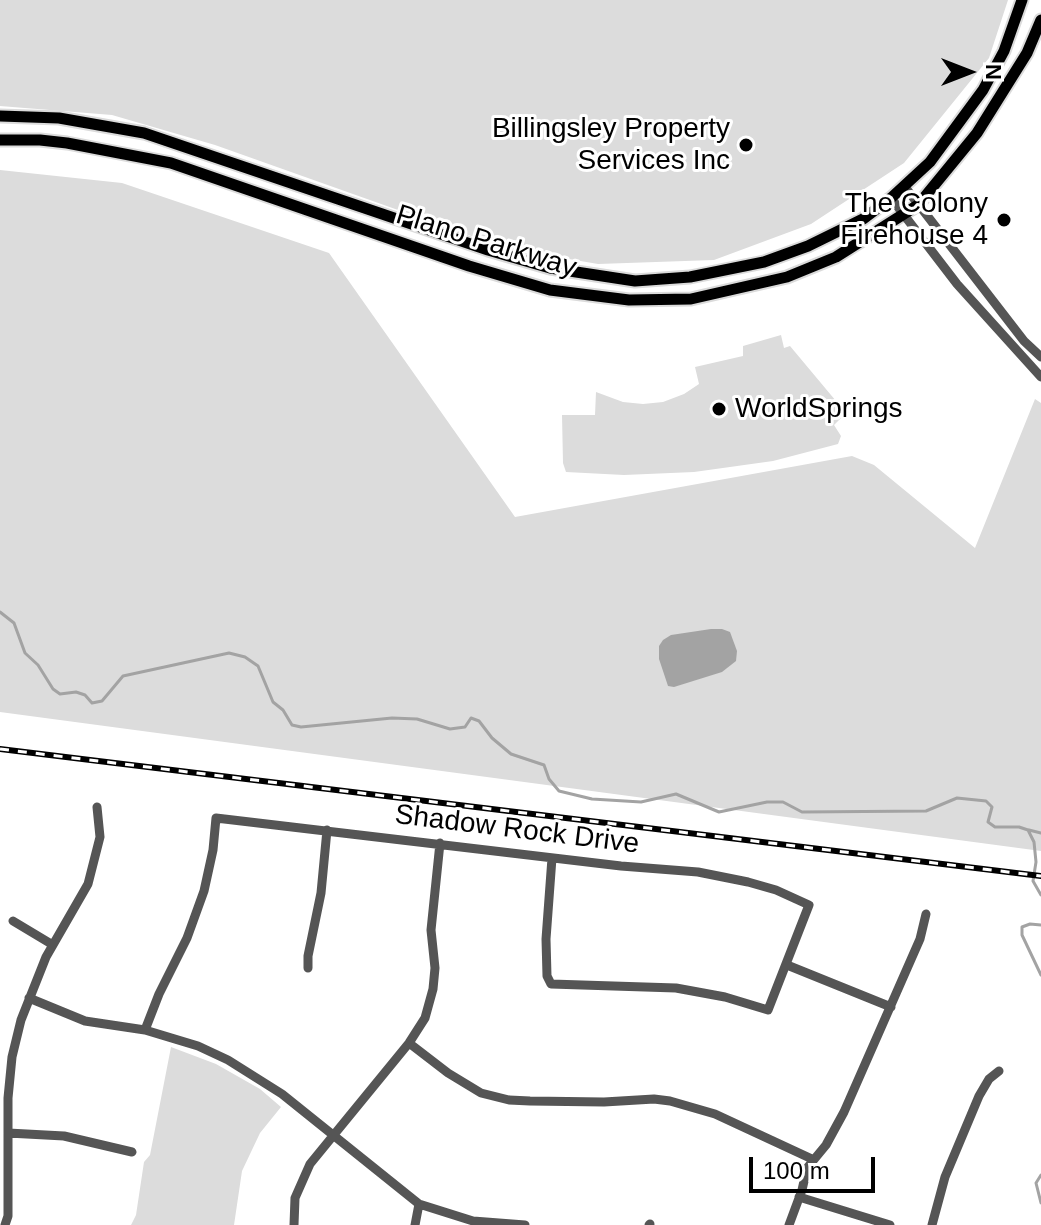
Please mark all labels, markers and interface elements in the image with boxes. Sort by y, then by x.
north arrow [929,32,1009,112]
text: N [981,64,1006,80]
place label: Billingsley Property Services Inc [492,112,730,178]
marker: Billingsley Property Services Inc [737,136,755,154]
place label: The Colony Firehouse 4 [840,187,988,253]
street label: Plano Parkway [392,199,580,285]
marker: The Colony Firehouse 4 [995,211,1013,229]
place label: WorldSprings [735,392,903,426]
marker: WorldSprings [710,400,728,418]
street label: Shadow Rock Drive [393,798,641,862]
scale bar [753,1141,879,1191]
text: 100 m [763,1157,830,1184]

